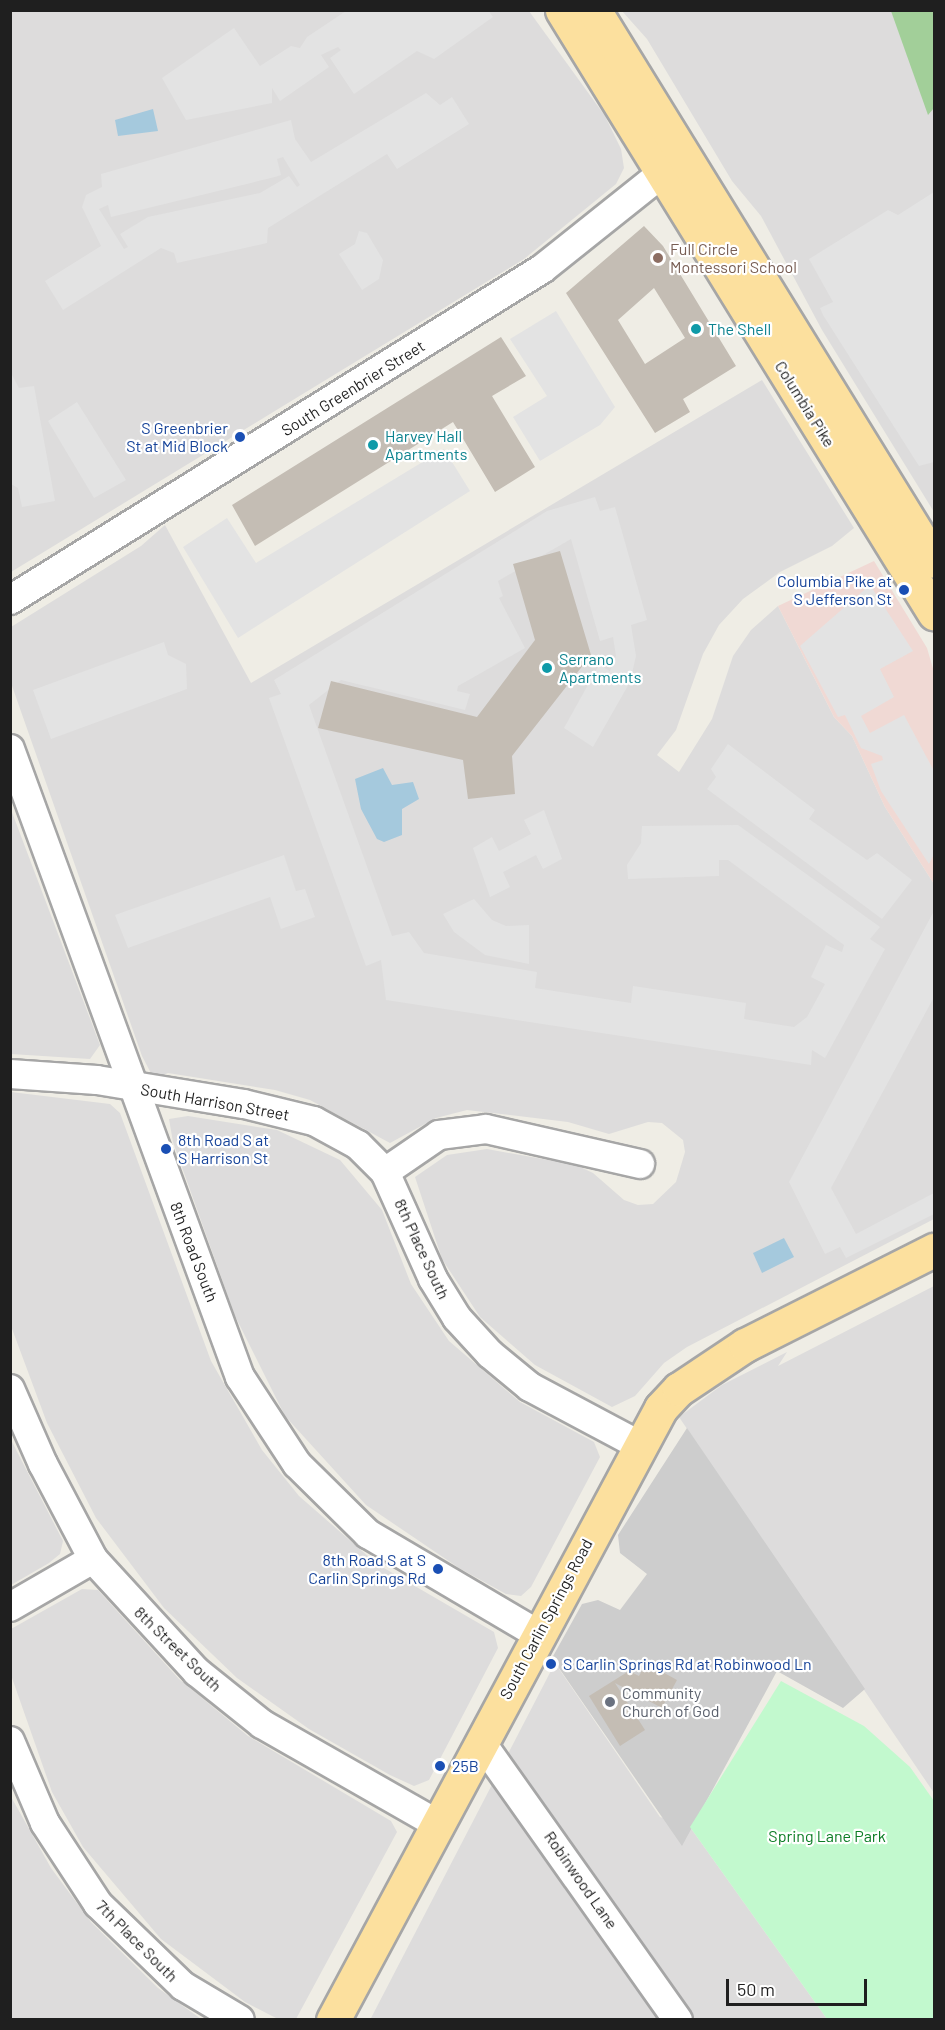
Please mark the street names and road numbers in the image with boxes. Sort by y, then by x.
street label: South Greenbrier Street [278,336,428,440]
street label: Columbia Pike [771,357,839,451]
street label: South Harrison Street [139,1079,291,1125]
street label: 8th Place South [390,1196,454,1302]
street label: 8th Road South [166,1199,222,1305]
street label: South Carlin Springs Road [496,1536,596,1702]
street label: 8th Street South [130,1603,226,1695]
street label: Robinwood Lane [540,1828,622,1932]
street label: 7th Place South [92,1896,182,1986]

